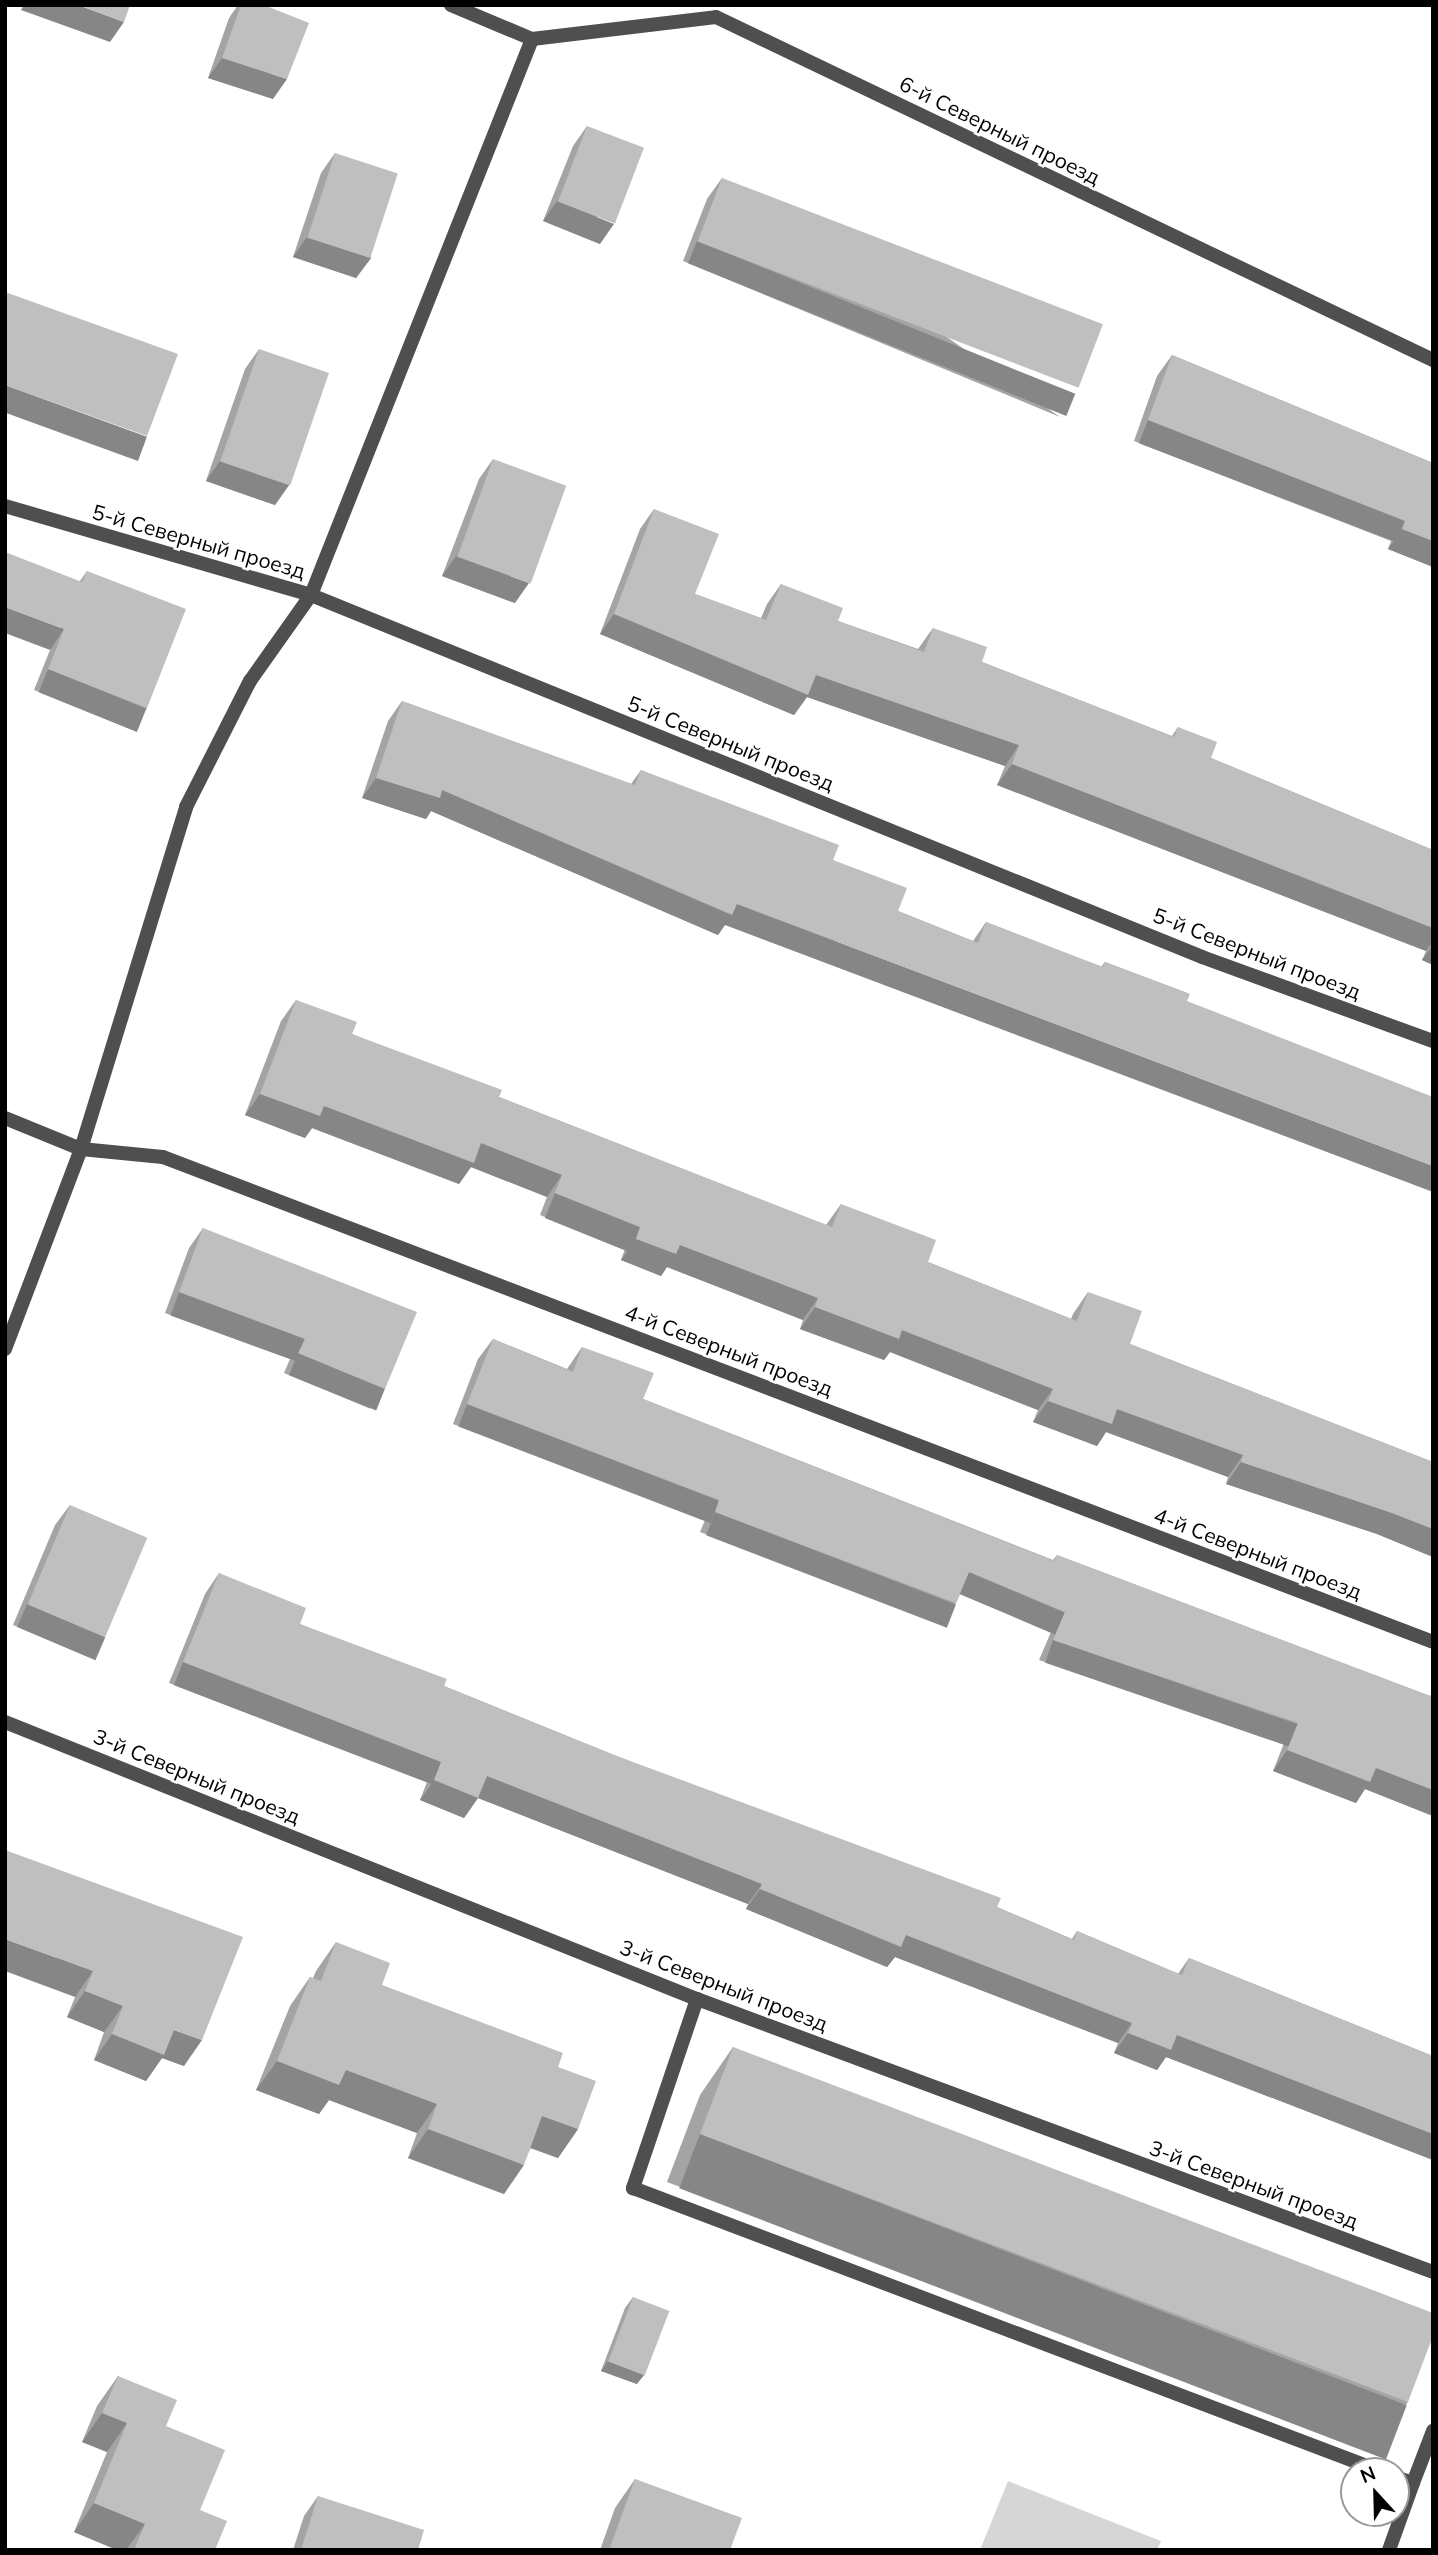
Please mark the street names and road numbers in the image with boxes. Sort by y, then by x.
street label: 6-й Северный проезд [895,70,1105,190]
street label: 5-й Северный проезд [90,499,308,583]
street label: 5-й Северный проезд [624,690,838,796]
street label: 5-й Северный проезд [1150,902,1364,1004]
street label: 4-й Северный проезд [622,1299,836,1401]
street label: 4-й Северный проезд [1151,1502,1365,1604]
street label: 3-й Северный проезд [90,1723,304,1829]
street label: 3-й Северный проезд [617,1934,831,2036]
street label: 3-й Северный проезд [1146,2134,1362,2234]

